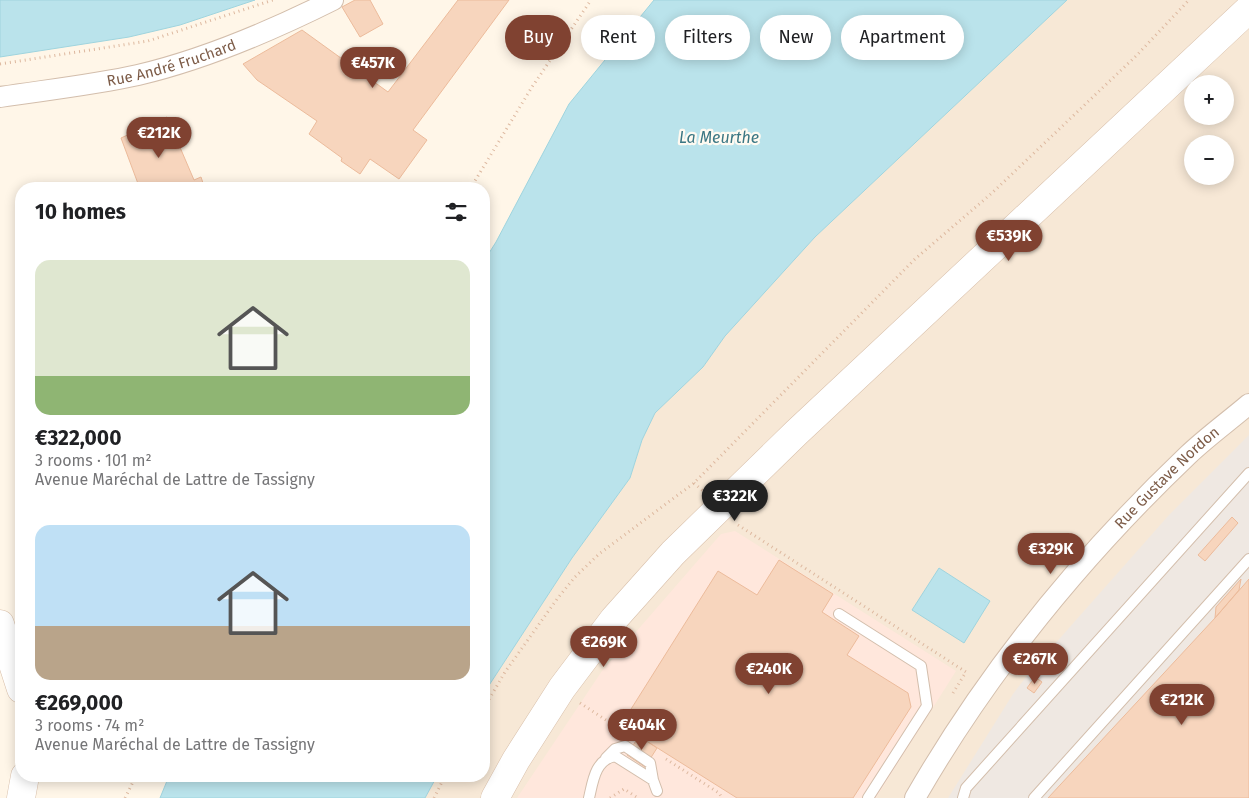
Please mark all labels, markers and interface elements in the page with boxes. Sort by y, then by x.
chip: Buy [505,15,571,60]
chip: Rent [581,15,655,60]
chip: Filters [665,15,750,60]
chip: New [760,15,831,60]
chip: Apartment [841,15,964,60]
street label: Rue André Fruchard [105,36,238,90]
pin: €457K [338,46,408,89]
text: €457K [351,53,395,72]
map controls [1184,75,1234,185]
button: + [1184,75,1234,125]
pin: €212K [124,116,194,159]
text: €212K [137,123,181,142]
water label: La Meurthe [679,128,759,147]
button: − [1184,135,1234,185]
icon: filters [442,198,470,226]
text: 10 homes [35,199,126,225]
pin: €539K [974,220,1044,262]
text: €539K [986,226,1032,245]
icon: home [208,293,298,383]
street label: Rue Gustave Nordon [1111,423,1223,532]
text: €322,000 [35,425,121,451]
text: 3 rooms · 101 m² [35,451,152,470]
text: Avenue Maréchal de Lattre de Tassigny [35,470,315,489]
pin: €322K [700,480,770,522]
text: €322K [713,486,757,505]
pin: €329K [1016,532,1086,575]
text: €329K [1029,539,1073,558]
icon: home [208,558,298,648]
pin: €269K [569,626,639,668]
text: €269K [581,632,627,651]
pin: €267K [1000,642,1070,685]
text: €267K [1013,649,1057,668]
pin: €240K [734,652,804,695]
text: €240K [746,659,792,678]
pin: €212K [1147,684,1217,726]
text: €269,000 [35,690,123,716]
text: €212K [1160,690,1204,709]
pin: €404K [607,708,677,751]
text: €404K [619,715,665,734]
text: 3 rooms · 74 m² [35,716,144,735]
text: Avenue Maréchal de Lattre de Tassigny [35,735,315,754]

